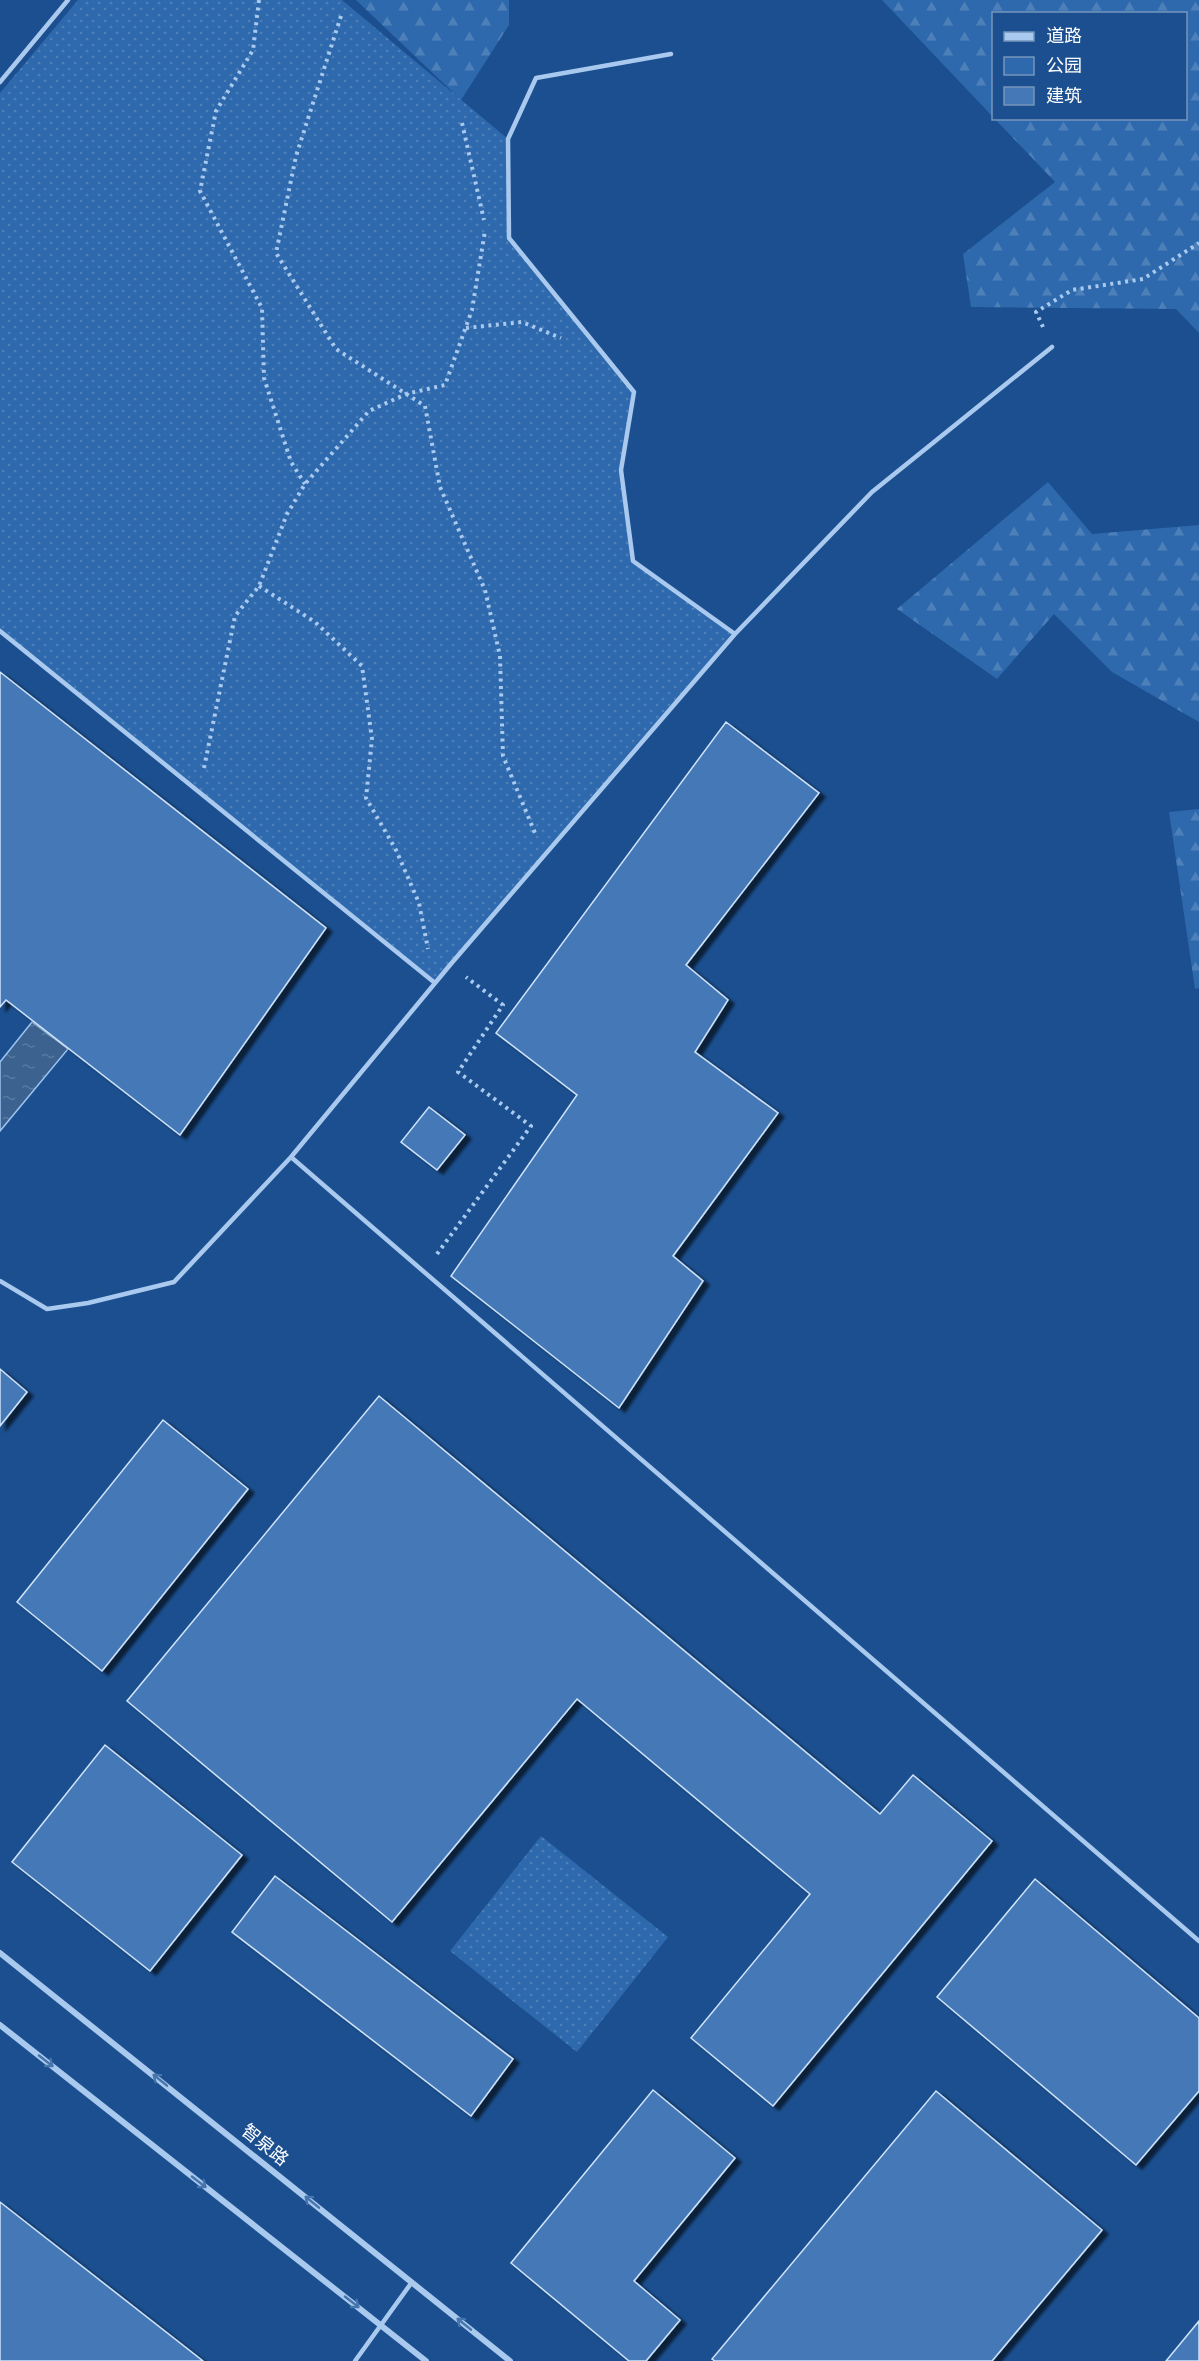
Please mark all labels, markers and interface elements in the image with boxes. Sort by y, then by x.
legend [992,12,1187,120]
text: 道路 [1046,25,1082,47]
text: 公园 [1046,55,1082,77]
text: 建筑 [1046,85,1082,107]
one-way arrow [38,2054,54,2067]
one-way arrow [152,2074,168,2087]
street label: 智泉路 [237,2119,293,2171]
one-way arrow [191,2175,207,2188]
one-way arrow [305,2196,321,2209]
one-way arrow [344,2296,360,2309]
one-way arrow [457,2318,473,2331]

